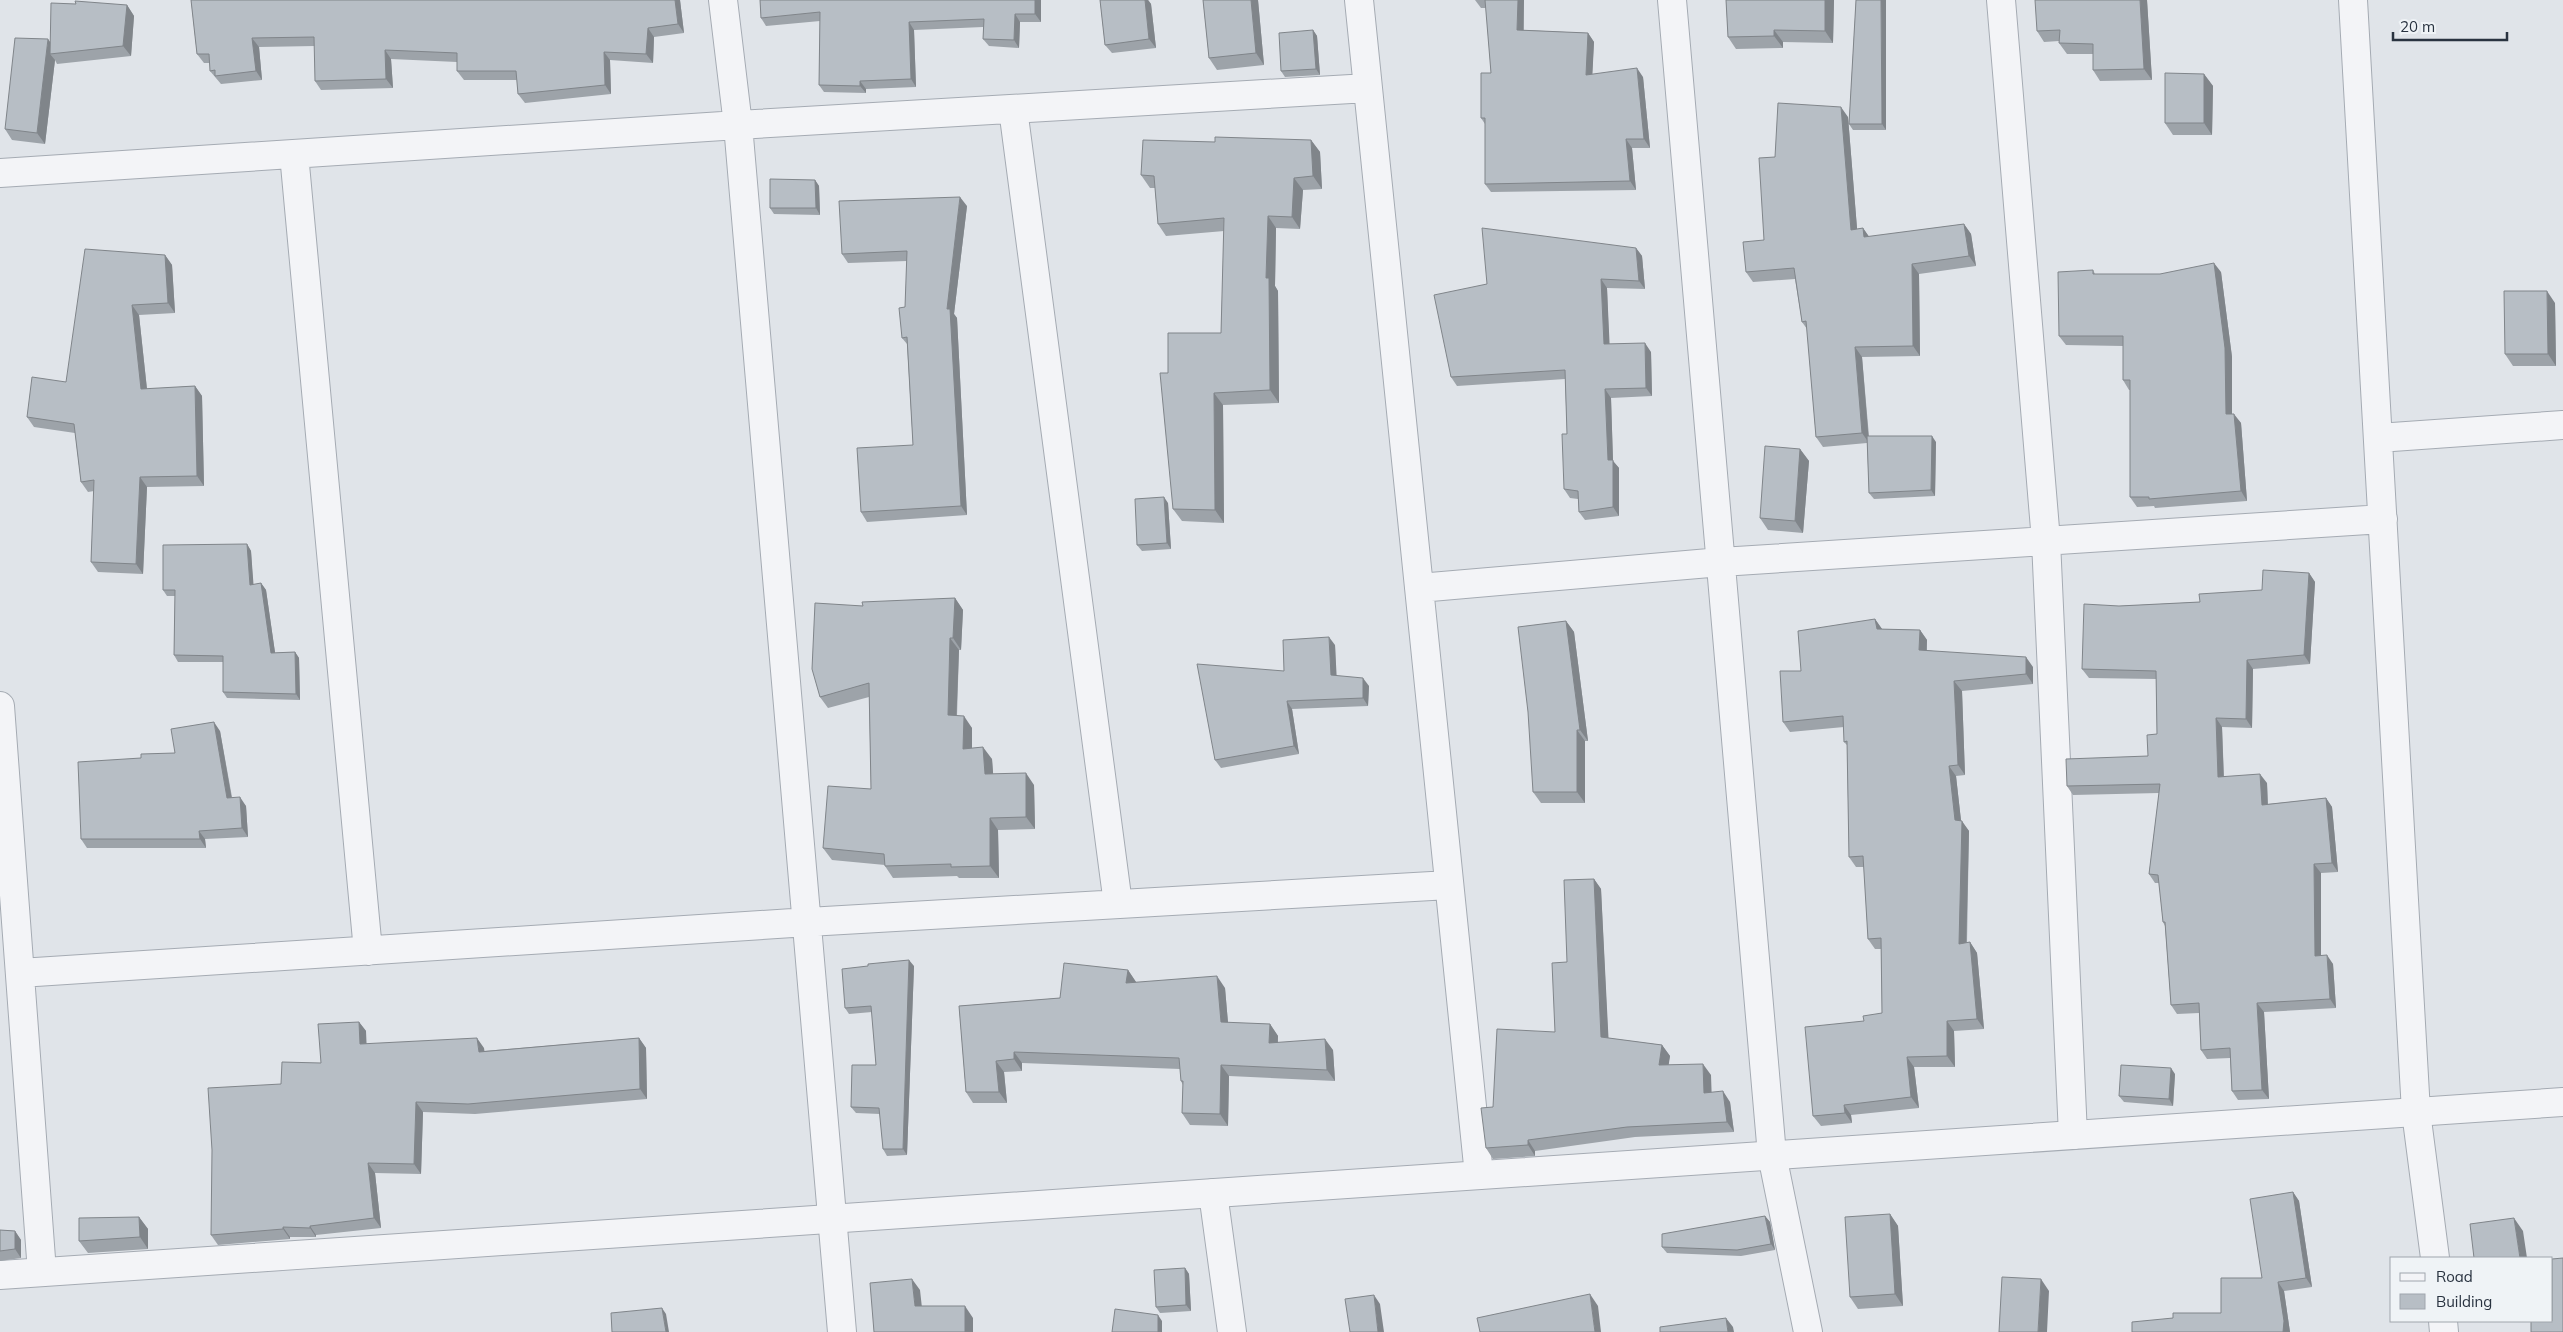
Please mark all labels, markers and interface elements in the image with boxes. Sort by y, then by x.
scale bar [2393,10,2507,42]
text: 20 m [2400,17,2435,36]
legend [2390,1257,2553,1322]
text: Road [2436,1267,2473,1286]
text: Building [2436,1292,2492,1311]

